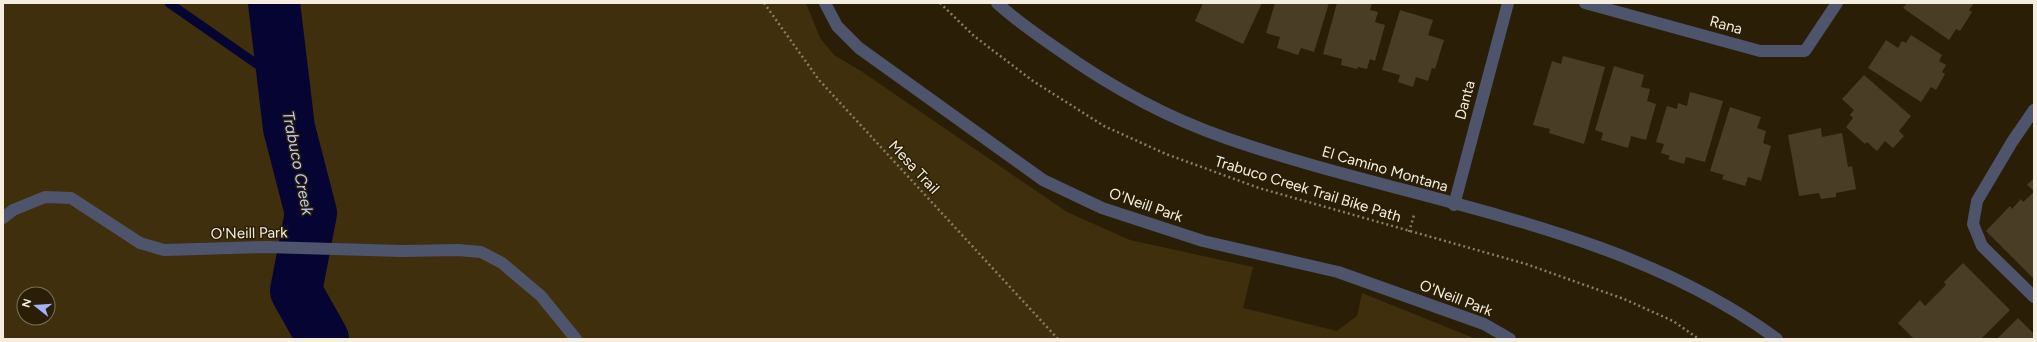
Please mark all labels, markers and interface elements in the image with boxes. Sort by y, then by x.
street label: Rana [1708,12,1744,38]
street label: Danta [1451,79,1479,121]
water label: Trabuco Creek [279,109,318,218]
street label: Mesa Trail [885,137,943,197]
street label: El Camino Montana [1320,142,1450,196]
street label: Trabuco Creek Trail Bike Path [1213,152,1403,226]
street label: O'Neill Park [1107,184,1186,226]
street label: O'Neill Park [210,223,288,243]
street label: O'Neill Park [1417,276,1496,320]
north arrow [16,286,56,326]
text: N [19,297,34,309]

